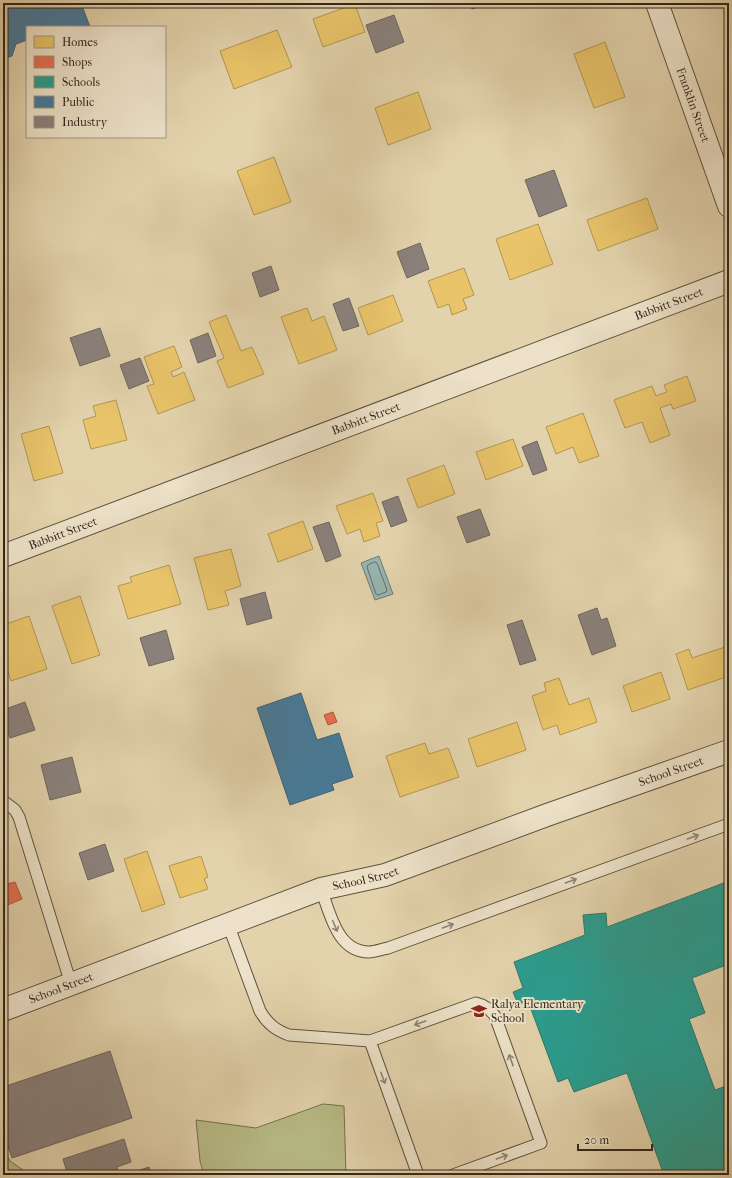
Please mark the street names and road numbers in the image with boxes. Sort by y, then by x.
street label: Franklin Street [673,65,713,145]
street label: Babbitt Street [633,284,706,323]
street label: Babbitt Street [330,399,403,438]
street label: Babbitt Street [27,514,100,553]
street label: School Street [637,753,706,789]
street label: School Street [331,863,401,893]
street label: School Street [27,969,96,1007]

